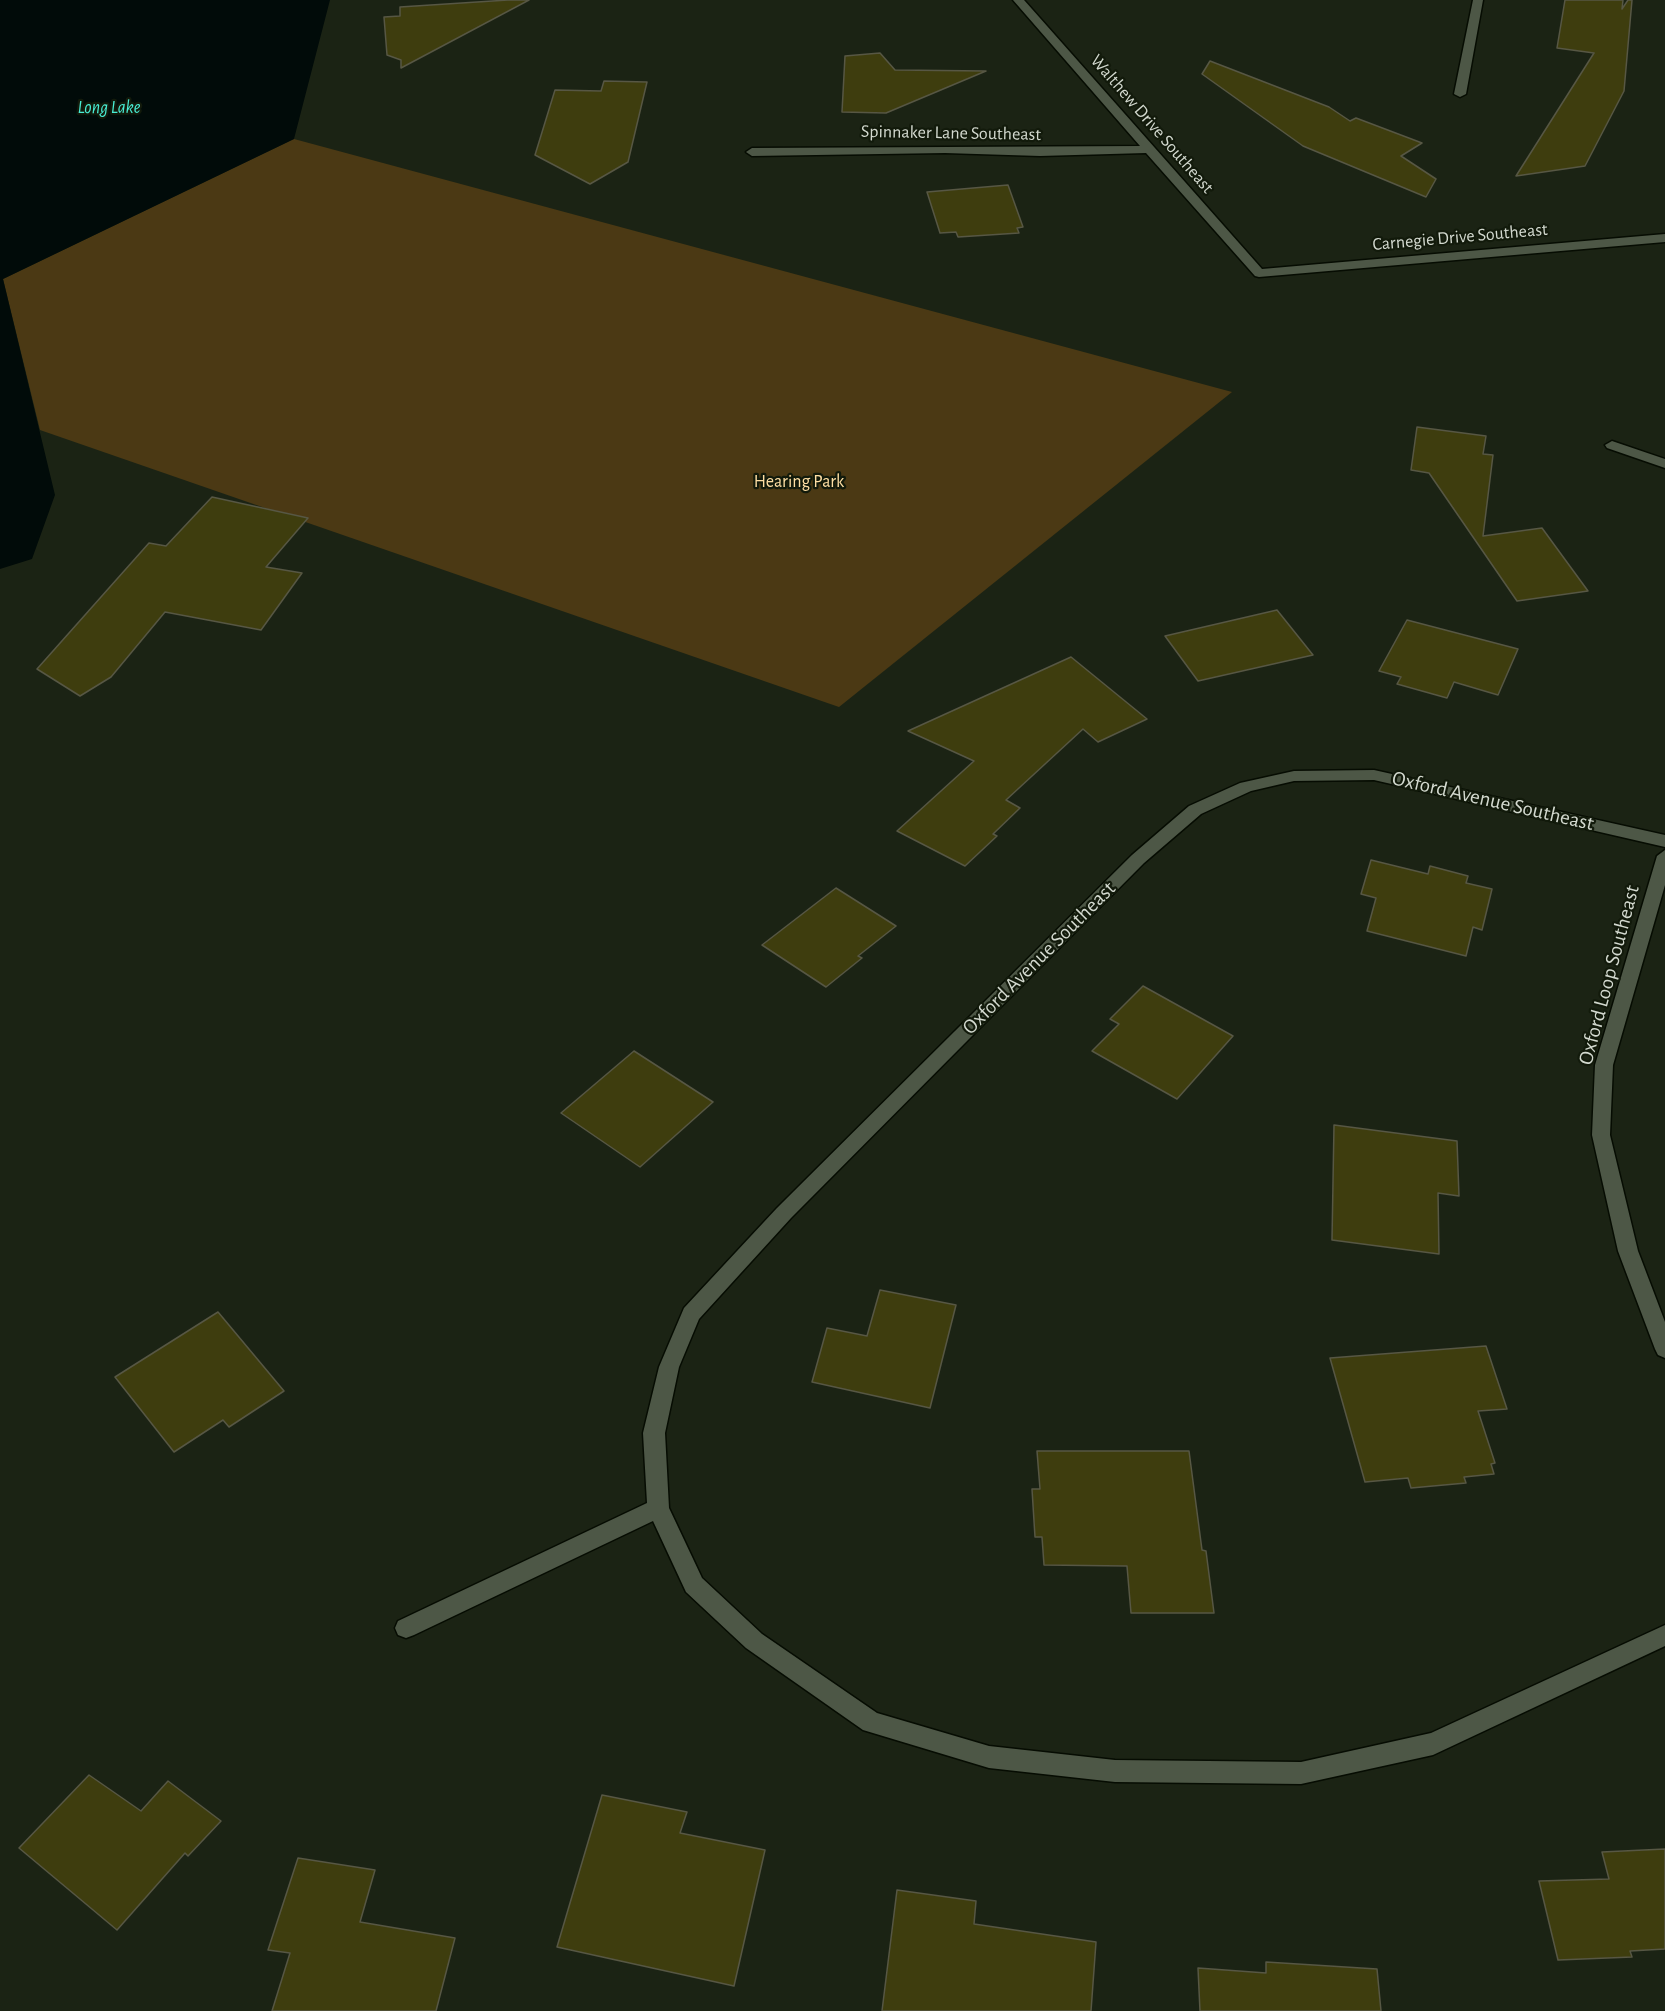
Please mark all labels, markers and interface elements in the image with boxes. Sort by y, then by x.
street label: Walthew Drive Southeast [1086,50,1218,198]
water label: Long Lake [77,97,141,119]
street label: Spinnaker Lane Southeast [861,121,1041,145]
street label: Carnegie Drive Southeast [1371,219,1549,255]
park label: Hearing Park [754,471,844,493]
street label: Oxford Avenue Southeast [1390,766,1596,836]
street label: Oxford Avenue Southeast [957,876,1121,1040]
street label: Oxford Loop Southeast [1573,882,1645,1068]

